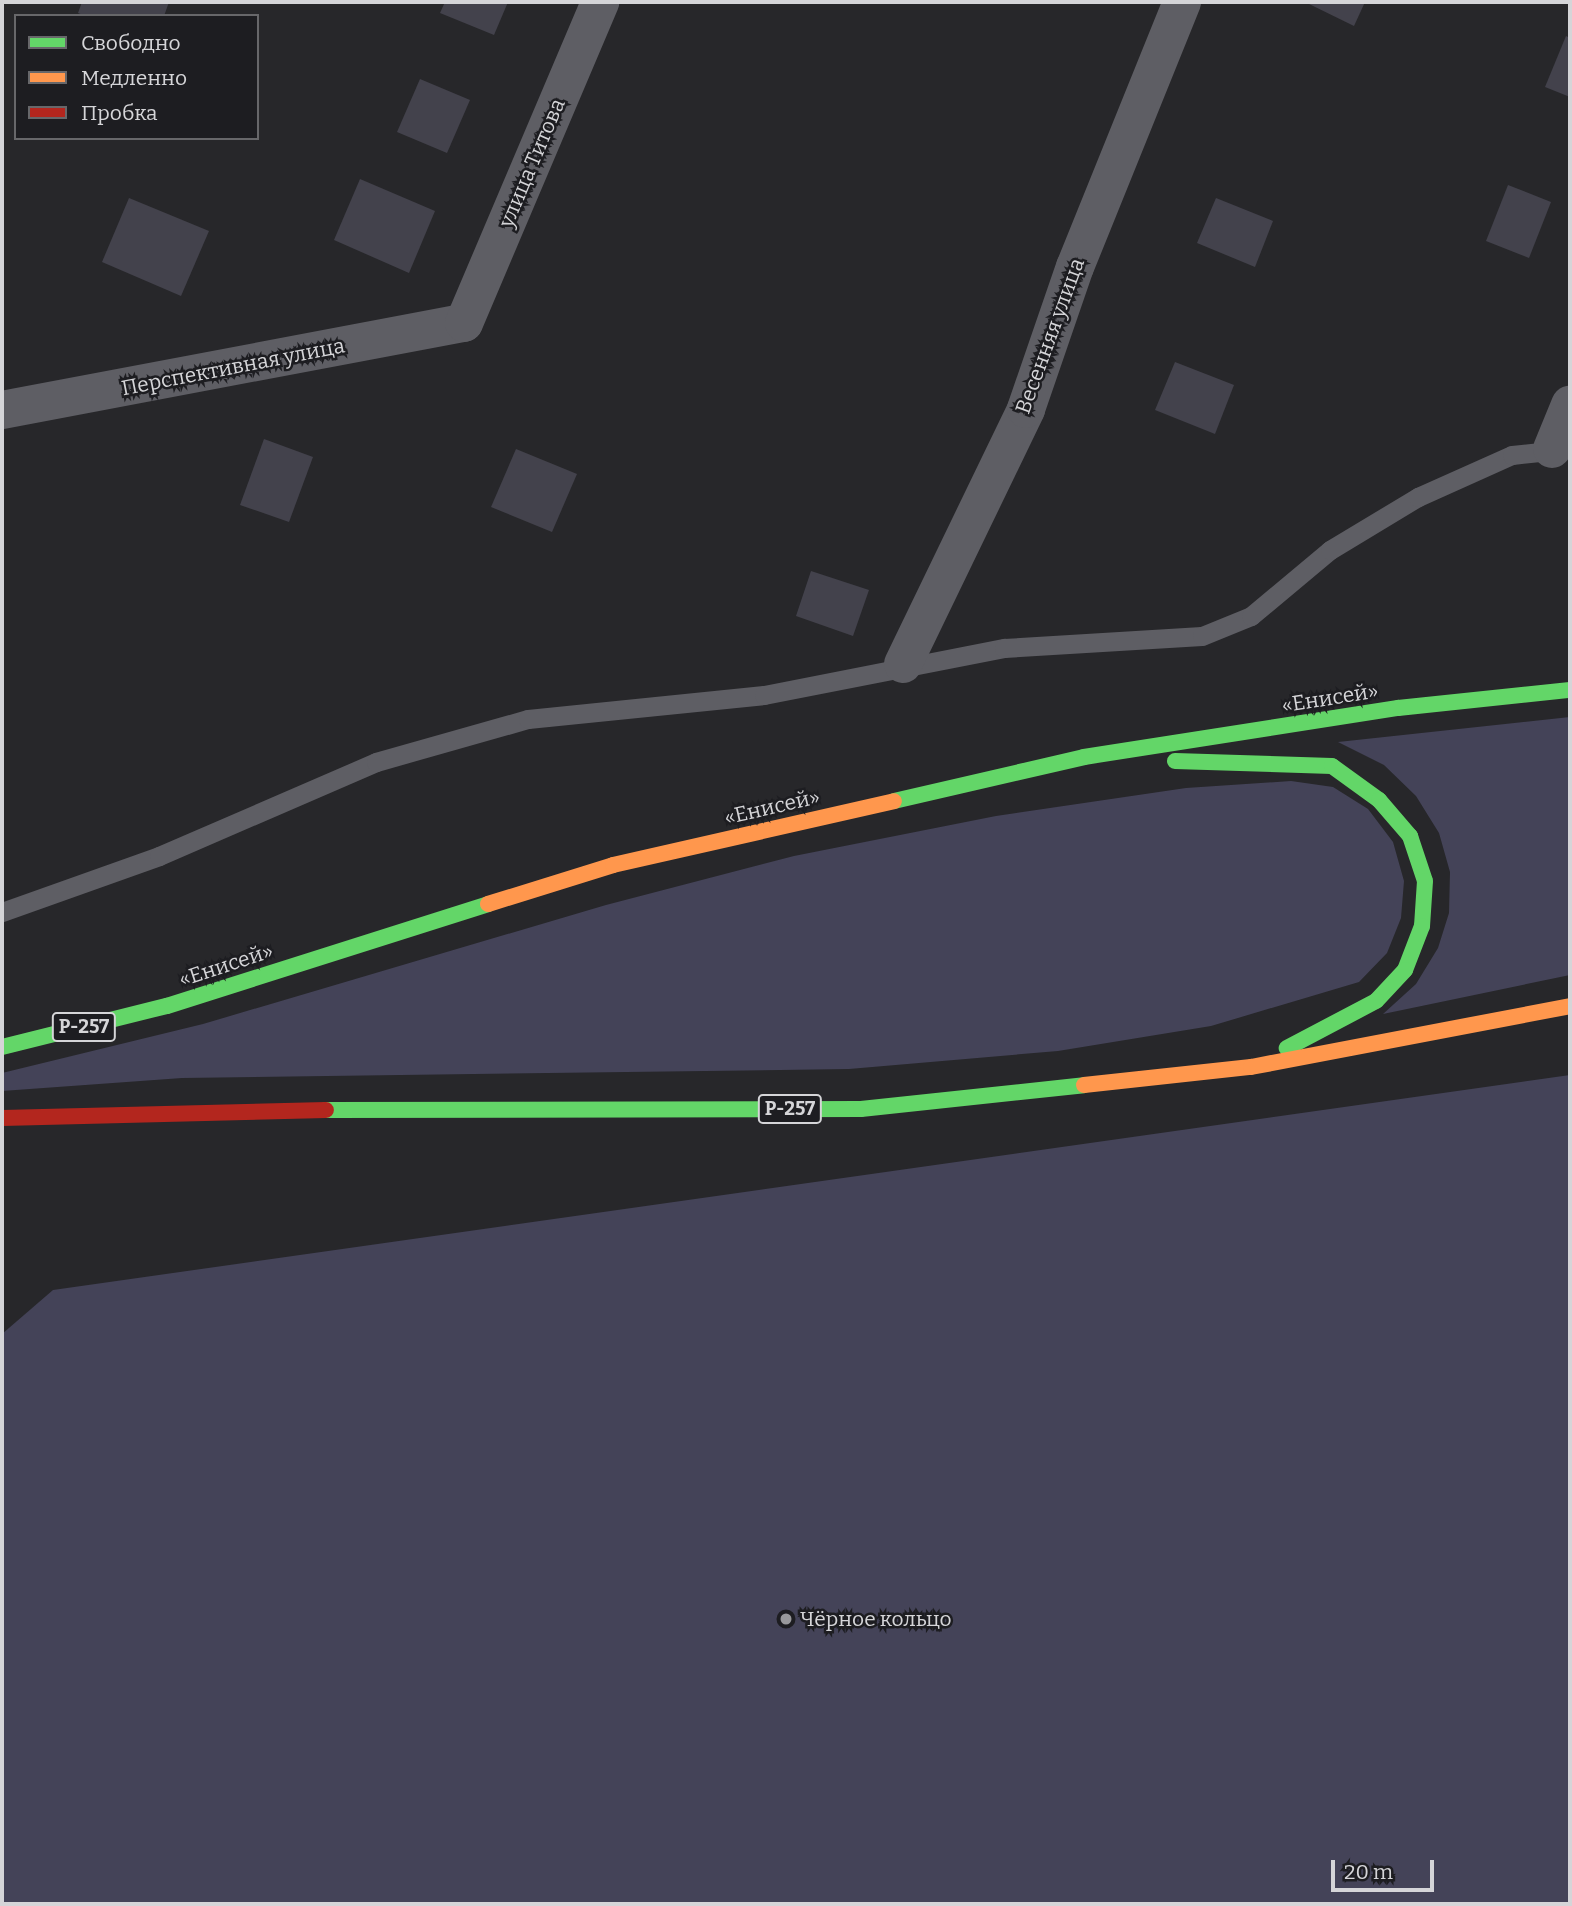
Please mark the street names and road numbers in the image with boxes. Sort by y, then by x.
street label: улица Титова [494,95,570,231]
street label: Весенняя улица [1010,255,1090,417]
street label: Перспективная улица [119,333,347,401]
street label: «Енисей» [1280,678,1380,718]
street label: «Енисей» [722,784,822,830]
street label: «Енисей» [176,938,276,992]
road number: Р-257 [51,1012,117,1042]
road number: Р-257 [757,1093,823,1124]

